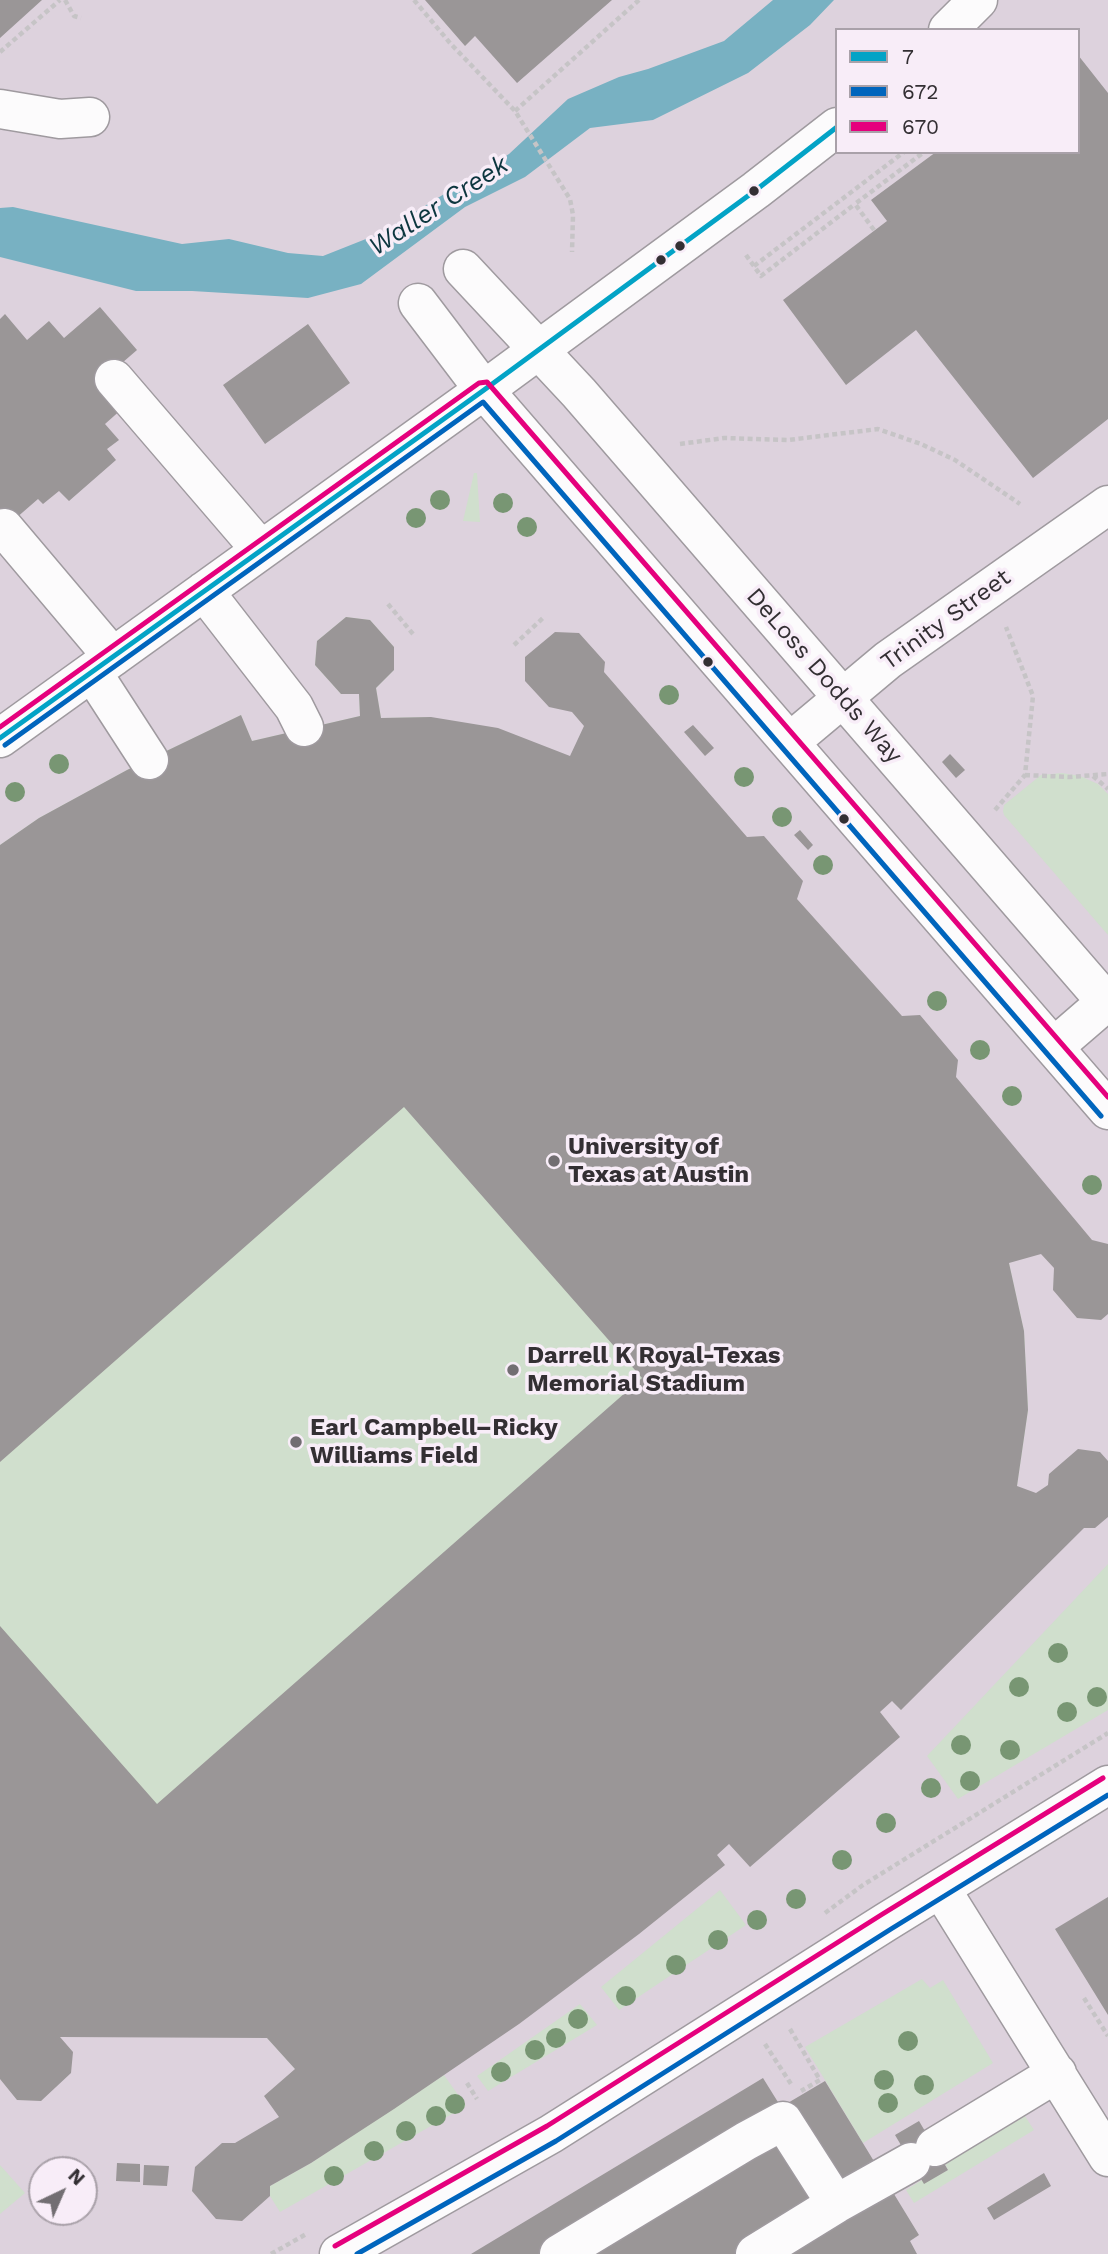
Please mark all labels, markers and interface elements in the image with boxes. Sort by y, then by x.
legend [835,28,1080,154]
text: 7 [902,44,914,69]
text: 672 [902,79,939,104]
text: 670 [902,114,939,139]
water label: Waller Creek [363,149,515,263]
unlabelled marker [747,184,761,198]
unlabelled marker [673,239,687,253]
unlabelled marker [654,253,668,267]
street label: Trinity Street [876,563,1016,677]
street label: DeLoss Dodds Way [740,582,908,770]
unlabelled marker [701,655,715,669]
unlabelled marker [837,812,851,826]
place label: University of Texas at Austin [568,1133,749,1189]
marker: University of Texas at Austin [546,1153,562,1169]
place label: Darrell K Royal-Texas Memorial Stadium [527,1342,781,1398]
marker: Darrell K Royal-Texas Memorial Stadium [505,1362,521,1378]
place label: Earl Campbell–Ricky Williams Field [310,1414,558,1470]
marker: Earl Campbell–Ricky Williams Field [288,1434,304,1450]
north arrow [28,2156,98,2226]
text: N [63,2164,90,2190]

